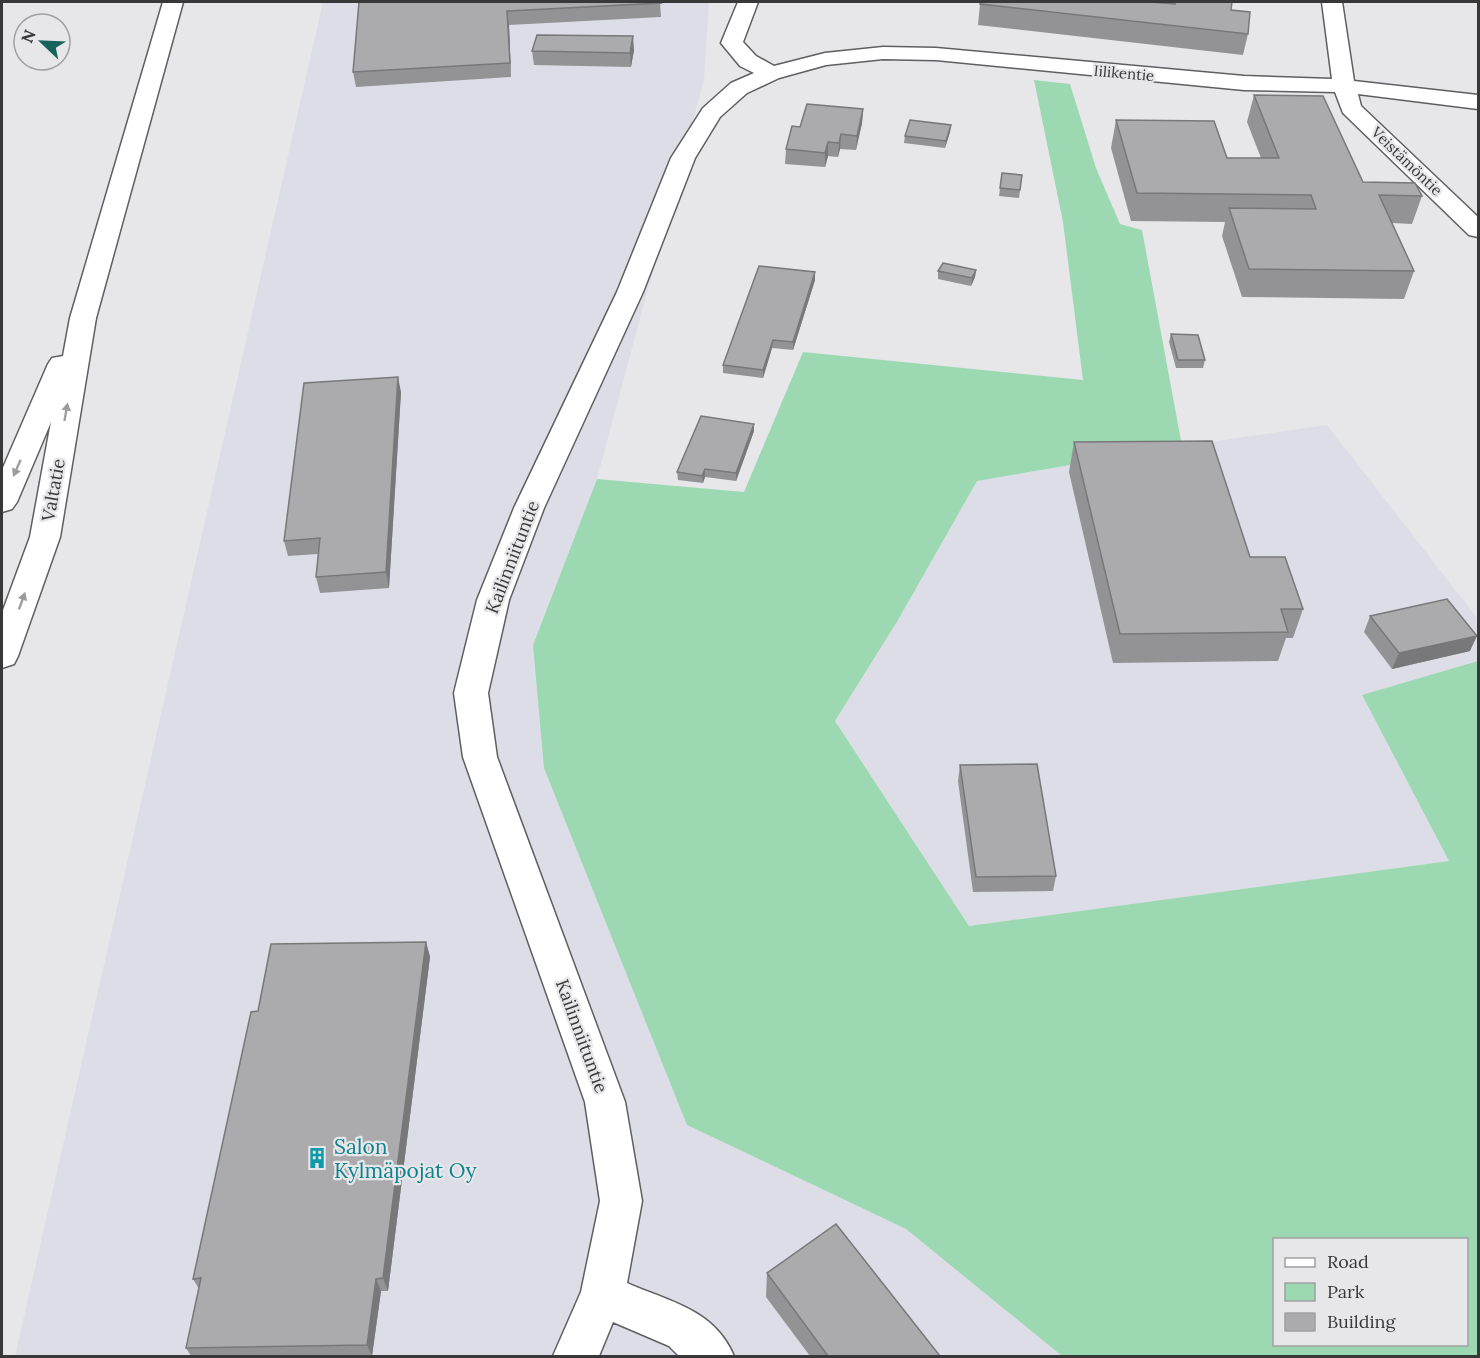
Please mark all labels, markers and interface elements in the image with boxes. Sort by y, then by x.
north arrow [12,12,72,72]
text: N [17,27,40,46]
street label: Iilikentie [1093,61,1155,85]
street label: Veistämöntie [1367,122,1446,200]
one-way arrow [62,402,71,421]
street label: Valtatie [36,457,70,524]
one-way arrow [11,459,21,477]
street label: Kailinniituntie [480,497,544,617]
one-way arrow [17,592,27,610]
street label: Kailinniituntie [551,976,613,1096]
place label: Salon Kylmäpojat Oy [334,1133,477,1184]
building icon: Salon Kylmäpojat Oy [305,1146,329,1170]
legend [1273,1238,1468,1346]
text: Road [1327,1250,1369,1273]
text: Park [1327,1280,1365,1303]
text: Building [1327,1310,1397,1333]

